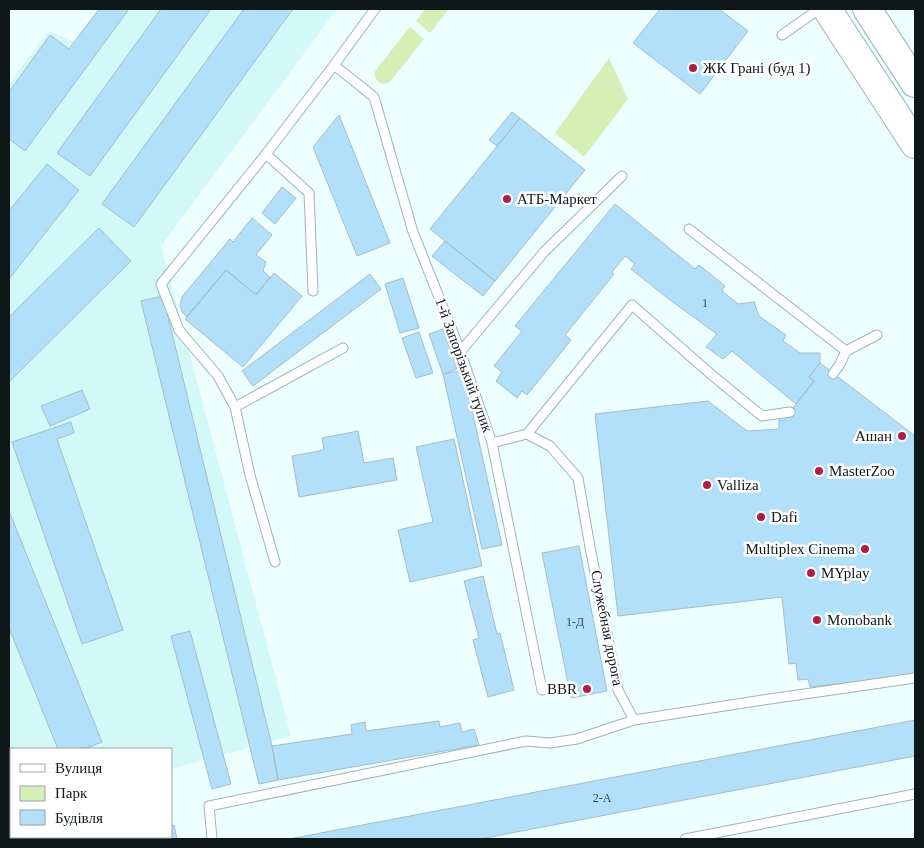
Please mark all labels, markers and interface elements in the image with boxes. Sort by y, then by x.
place label: ЖК Грані (буд 1) [703,60,811,77]
marker: ЖК Грані (буд 1) [687,62,699,74]
place label: АТБ-Маркет [517,191,597,207]
marker: АТБ-Маркет [501,193,513,205]
street label: 1-й Запорізький тупик [432,295,496,435]
house number: 1 [702,296,708,310]
place label: Ашан [855,428,892,444]
marker: Ашан [896,430,908,442]
place label: MasterZoo [829,463,895,479]
marker: MasterZoo [813,465,825,477]
place label: Valliza [717,477,759,493]
marker: Valliza [701,479,713,491]
place label: Dafi [771,509,798,525]
marker: Dafi [755,511,767,523]
place label: Multiplex Cinema [745,541,855,557]
marker: Multiplex Cinema [859,543,871,555]
place label: MYplay [821,565,870,581]
marker: MYplay [805,567,817,579]
street label: Служебная дорога [588,569,626,688]
place label: Monobank [827,612,892,628]
marker: Monobank [811,614,823,626]
house number: 1-Д [566,615,584,629]
place label: BBR [547,681,577,697]
marker: BBR [581,683,593,695]
legend [10,748,172,838]
text: Вулиця [55,760,102,776]
text: Парк [55,785,88,801]
house number: 2-А [593,791,612,805]
text: Будівля [55,810,103,826]

